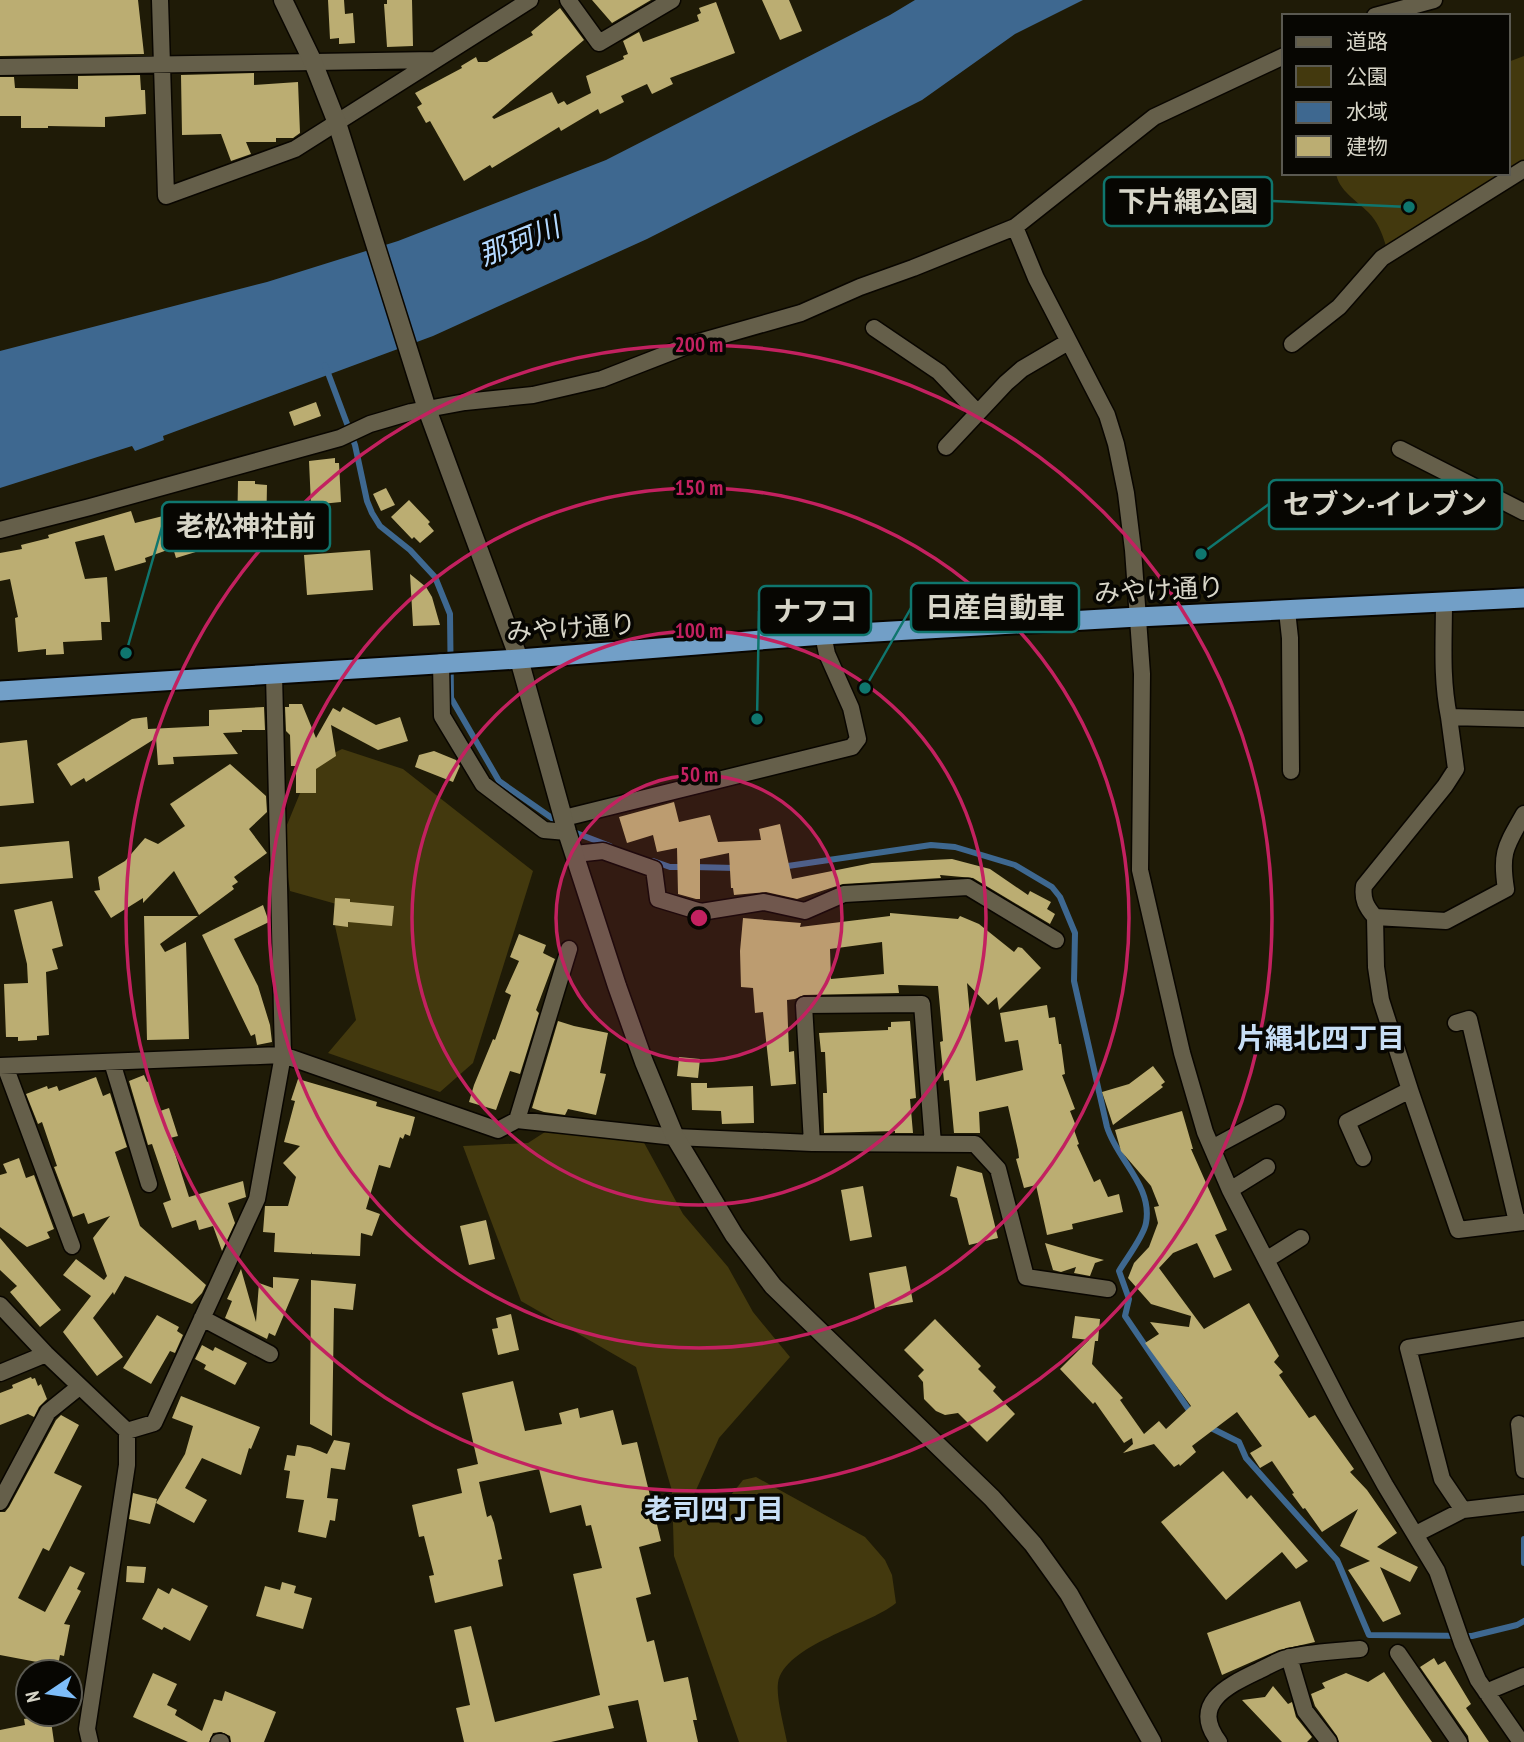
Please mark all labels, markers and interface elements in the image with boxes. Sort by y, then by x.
legend [1282,14,1510,175]
text: 道路 [1346,28,1388,55]
text: 公園 [1346,63,1388,90]
text: 水域 [1346,98,1388,125]
text: 建物 [1346,133,1388,160]
callout: 下片縄公園 [1104,177,1272,226]
text: 下片縄公園 [1118,182,1258,219]
water label: 那珂川 [473,207,567,273]
text: 200 m [675,331,723,358]
text: 150 m [675,474,723,501]
callout: セブン-イレブン [1269,480,1502,529]
text: セブン-イレブン [1283,485,1487,522]
callout: 老松神社前 [162,502,330,551]
text: 老松神社前 [176,507,316,544]
street label: みやけ通り [1093,570,1225,609]
callout: 日産自動車 [911,583,1079,632]
callout: ナフコ [759,586,871,635]
text: 日産自動車 [925,588,1065,625]
text: ナフコ [773,592,857,629]
street label: みやけ通り [505,607,637,648]
text: 100 m [675,617,723,644]
text: 50 m [680,761,718,788]
centre of rings [687,906,711,930]
district label: 片縄北四丁目 [1237,1019,1405,1056]
district label: 老司四丁目 [644,1490,784,1527]
north arrow [14,1658,84,1728]
text: N [20,1689,45,1705]

